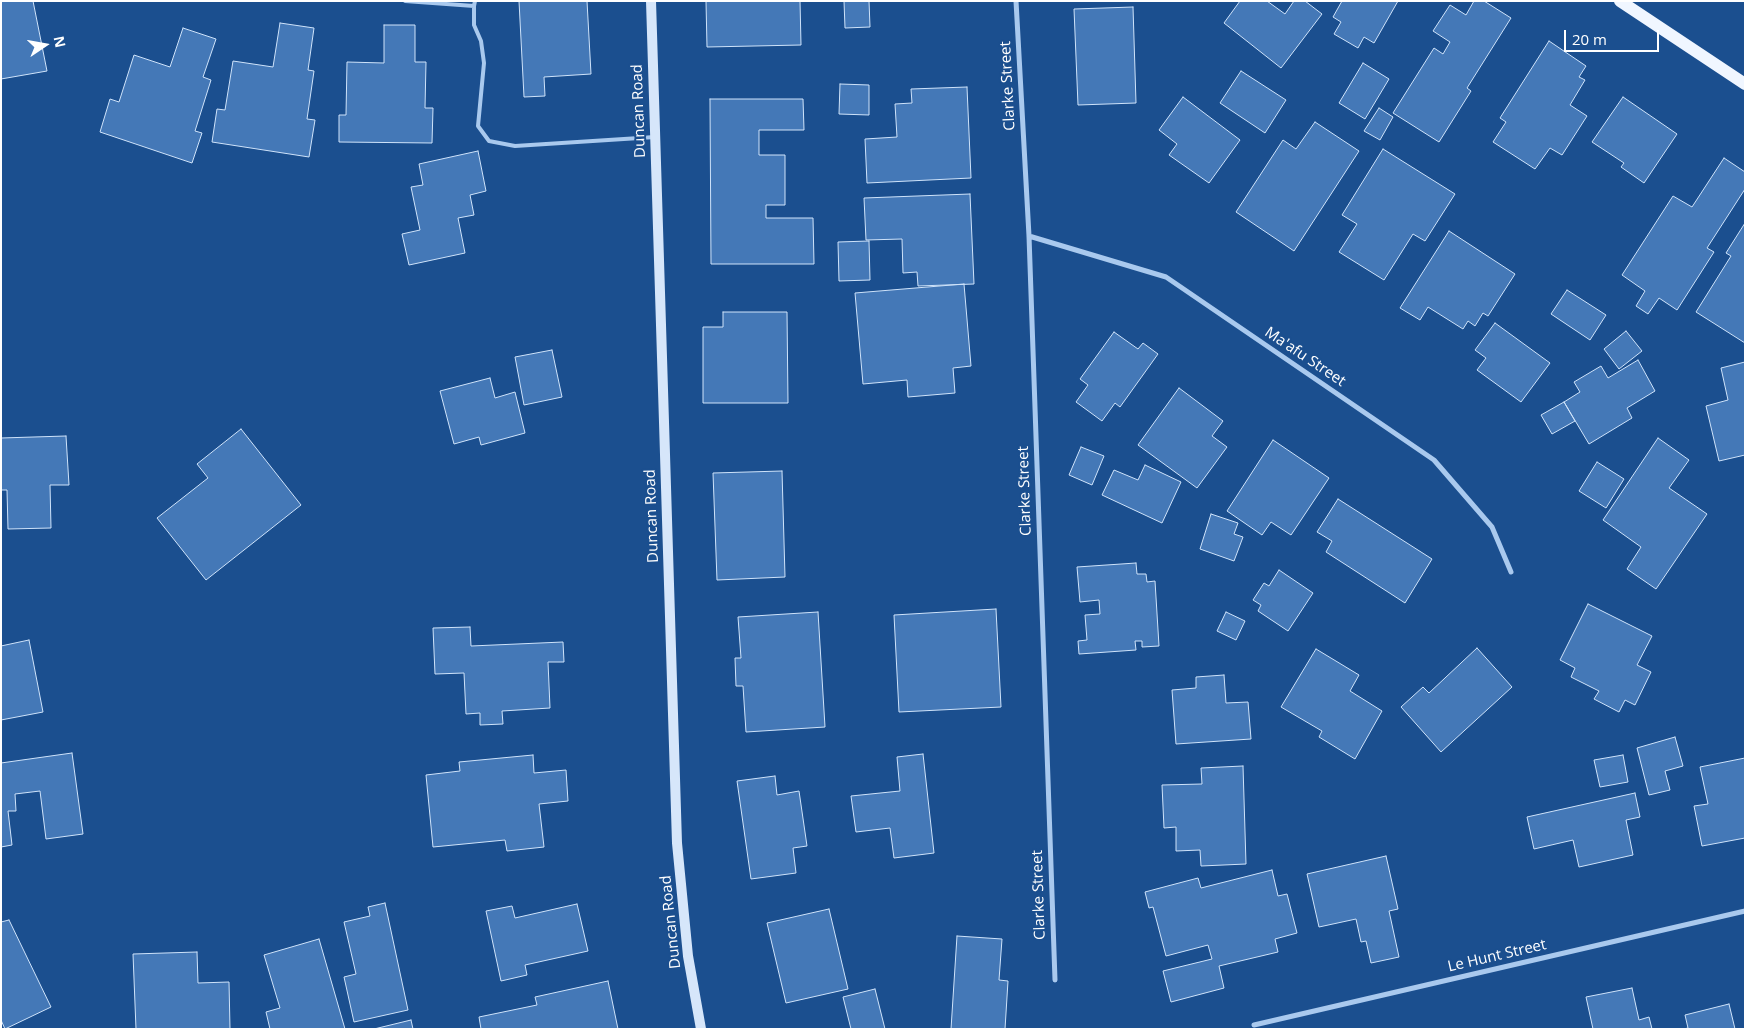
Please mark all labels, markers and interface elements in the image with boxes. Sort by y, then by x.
north arrow [20,20,70,70]
scale bar [1566,20,1661,52]
text: 20 m [1572,29,1607,49]
text: N [50,34,71,49]
street label: Clarke Street [997,41,1019,131]
street label: Duncan Road [628,64,650,158]
street label: Ma'afu Street [1261,323,1349,391]
street label: Clarke Street [1014,446,1036,536]
street label: Duncan Road [641,469,663,563]
street label: Clarke Street [1028,850,1050,940]
street label: Duncan Road [657,874,685,970]
street label: Le Hunt Street [1446,936,1548,976]

